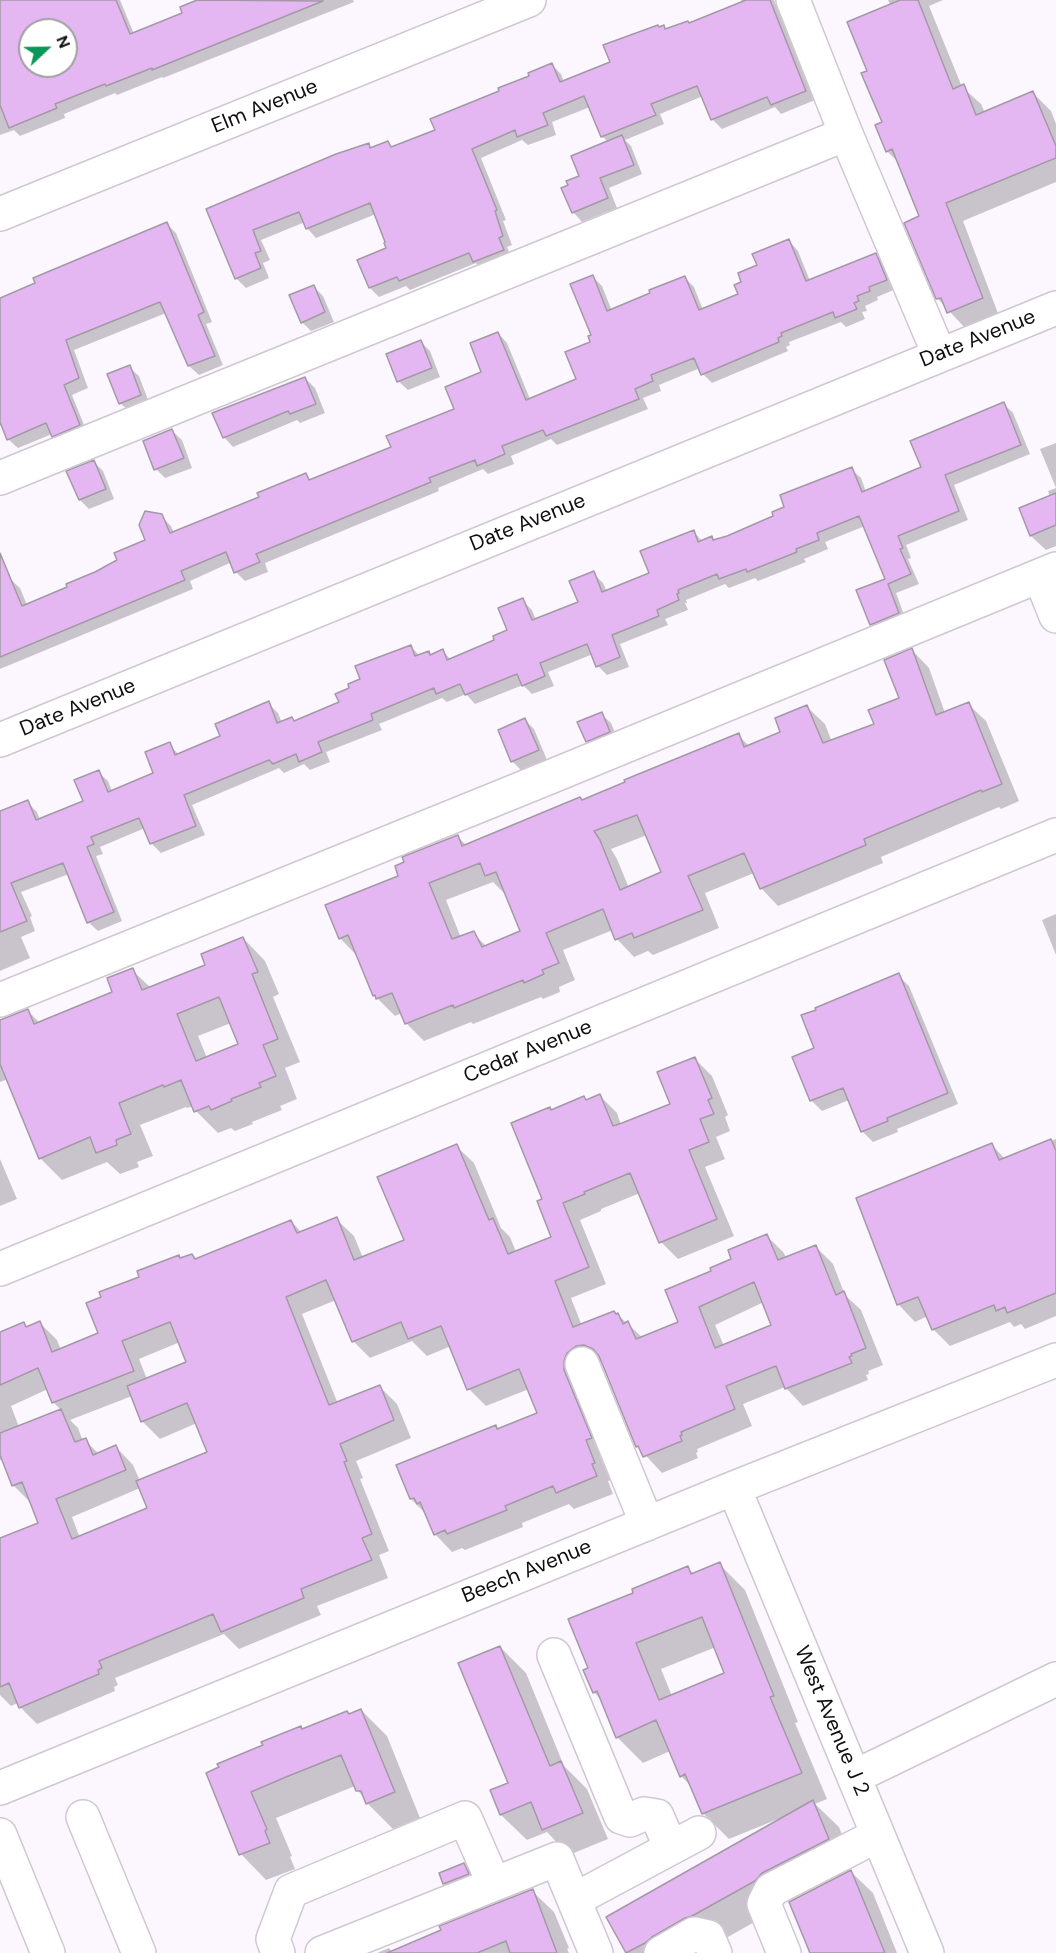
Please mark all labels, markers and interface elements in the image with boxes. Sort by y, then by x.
north arrow [18,18,78,78]
text: N [51,32,75,51]
street label: Elm Avenue [208,74,322,140]
street label: Date Avenue [917,304,1039,374]
street label: Date Avenue [467,488,589,558]
street label: Date Avenue [17,673,139,743]
street label: Cedar Avenue [460,1015,596,1089]
street label: Beech Avenue [459,1535,595,1609]
street label: West Avenue J 2 [788,1642,874,1800]

